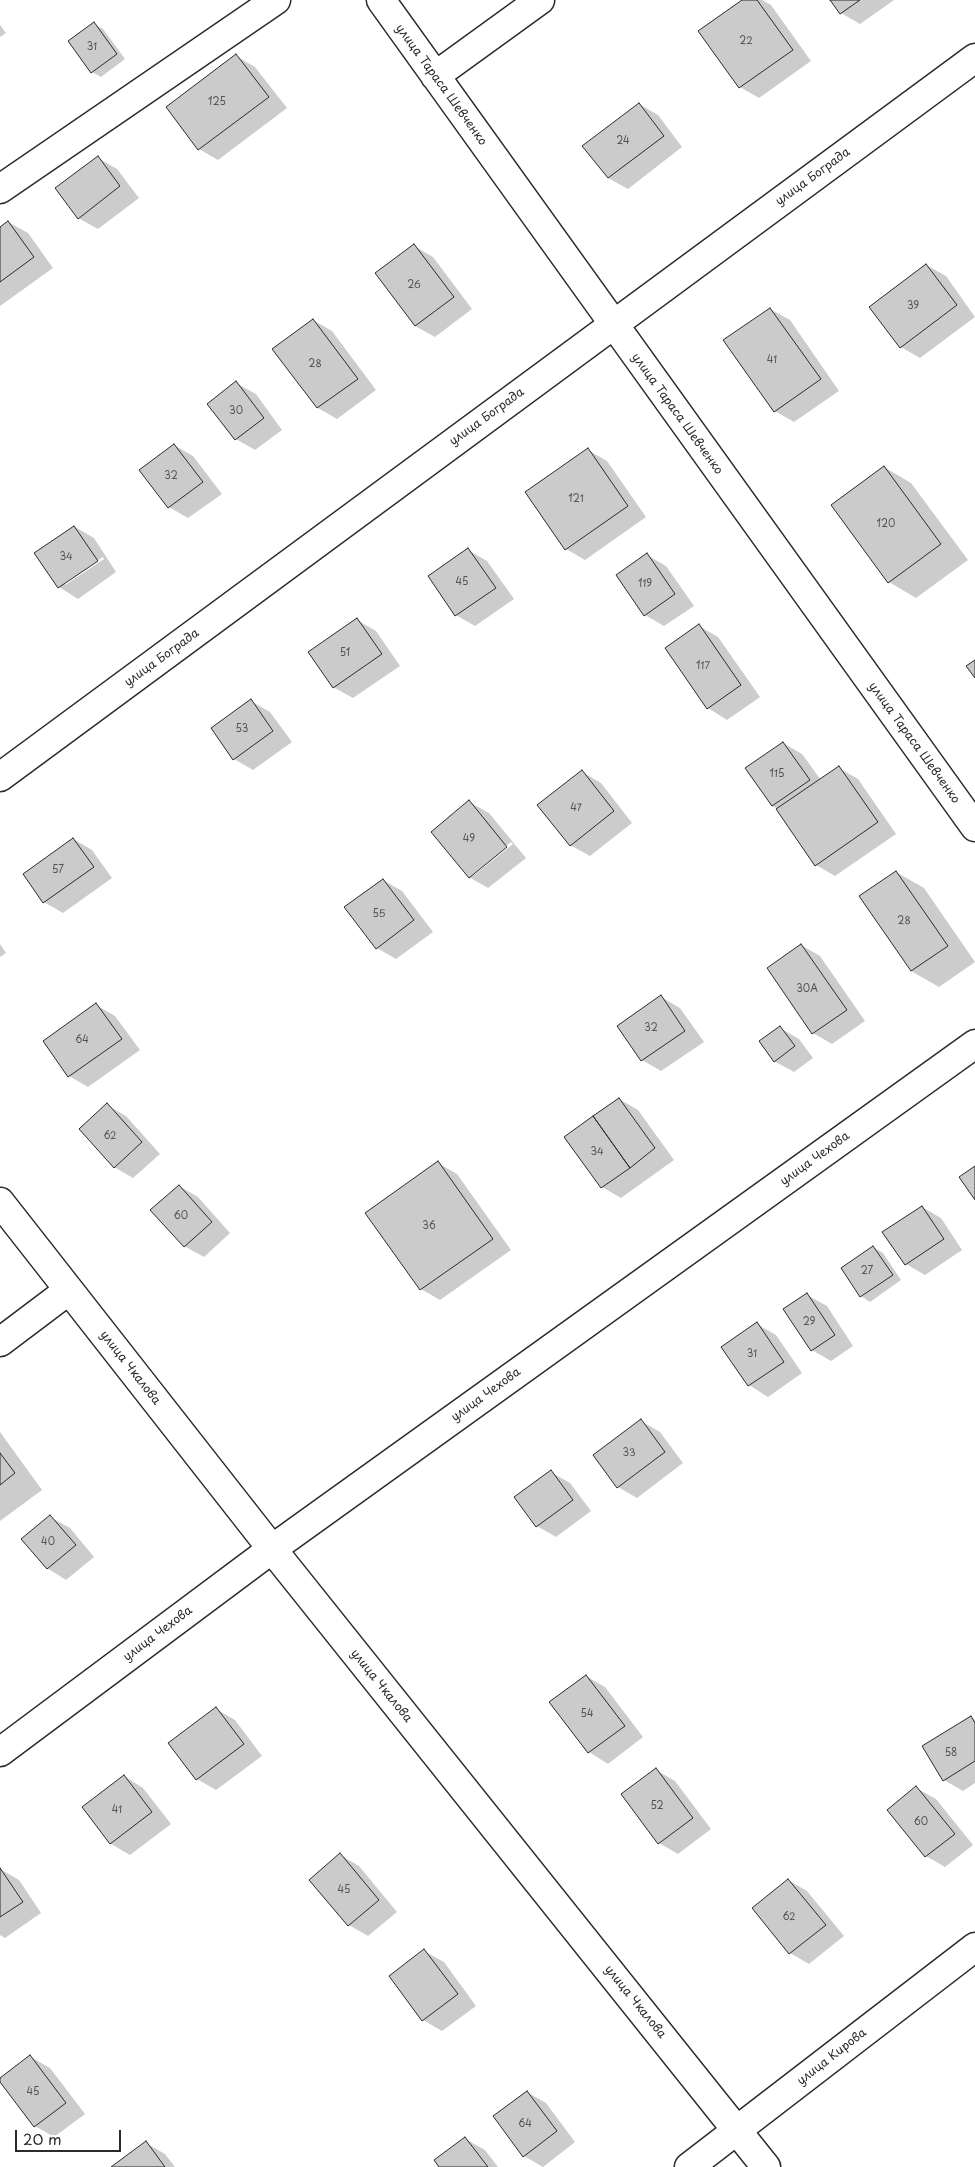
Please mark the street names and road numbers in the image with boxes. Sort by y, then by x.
street label: улица Тараса Шевченко [392,22,490,148]
street label: улица Бограда [773,145,853,209]
street label: улица Тараса Шевченко [628,351,726,477]
street label: улица Бограда [447,385,527,449]
street label: улица Бограда [122,626,202,690]
street label: улица Тараса Шевченко [865,680,963,806]
street label: улица Чехова [777,1129,853,1189]
street label: улица Чкалова [97,1328,163,1408]
street label: улица Чехова [448,1365,524,1425]
street label: улица Чехова [121,1603,195,1665]
street label: улица Чкалова [347,1647,415,1725]
street label: улица Чкалова [601,1963,669,2041]
street label: улица Кирова [795,2026,869,2088]

